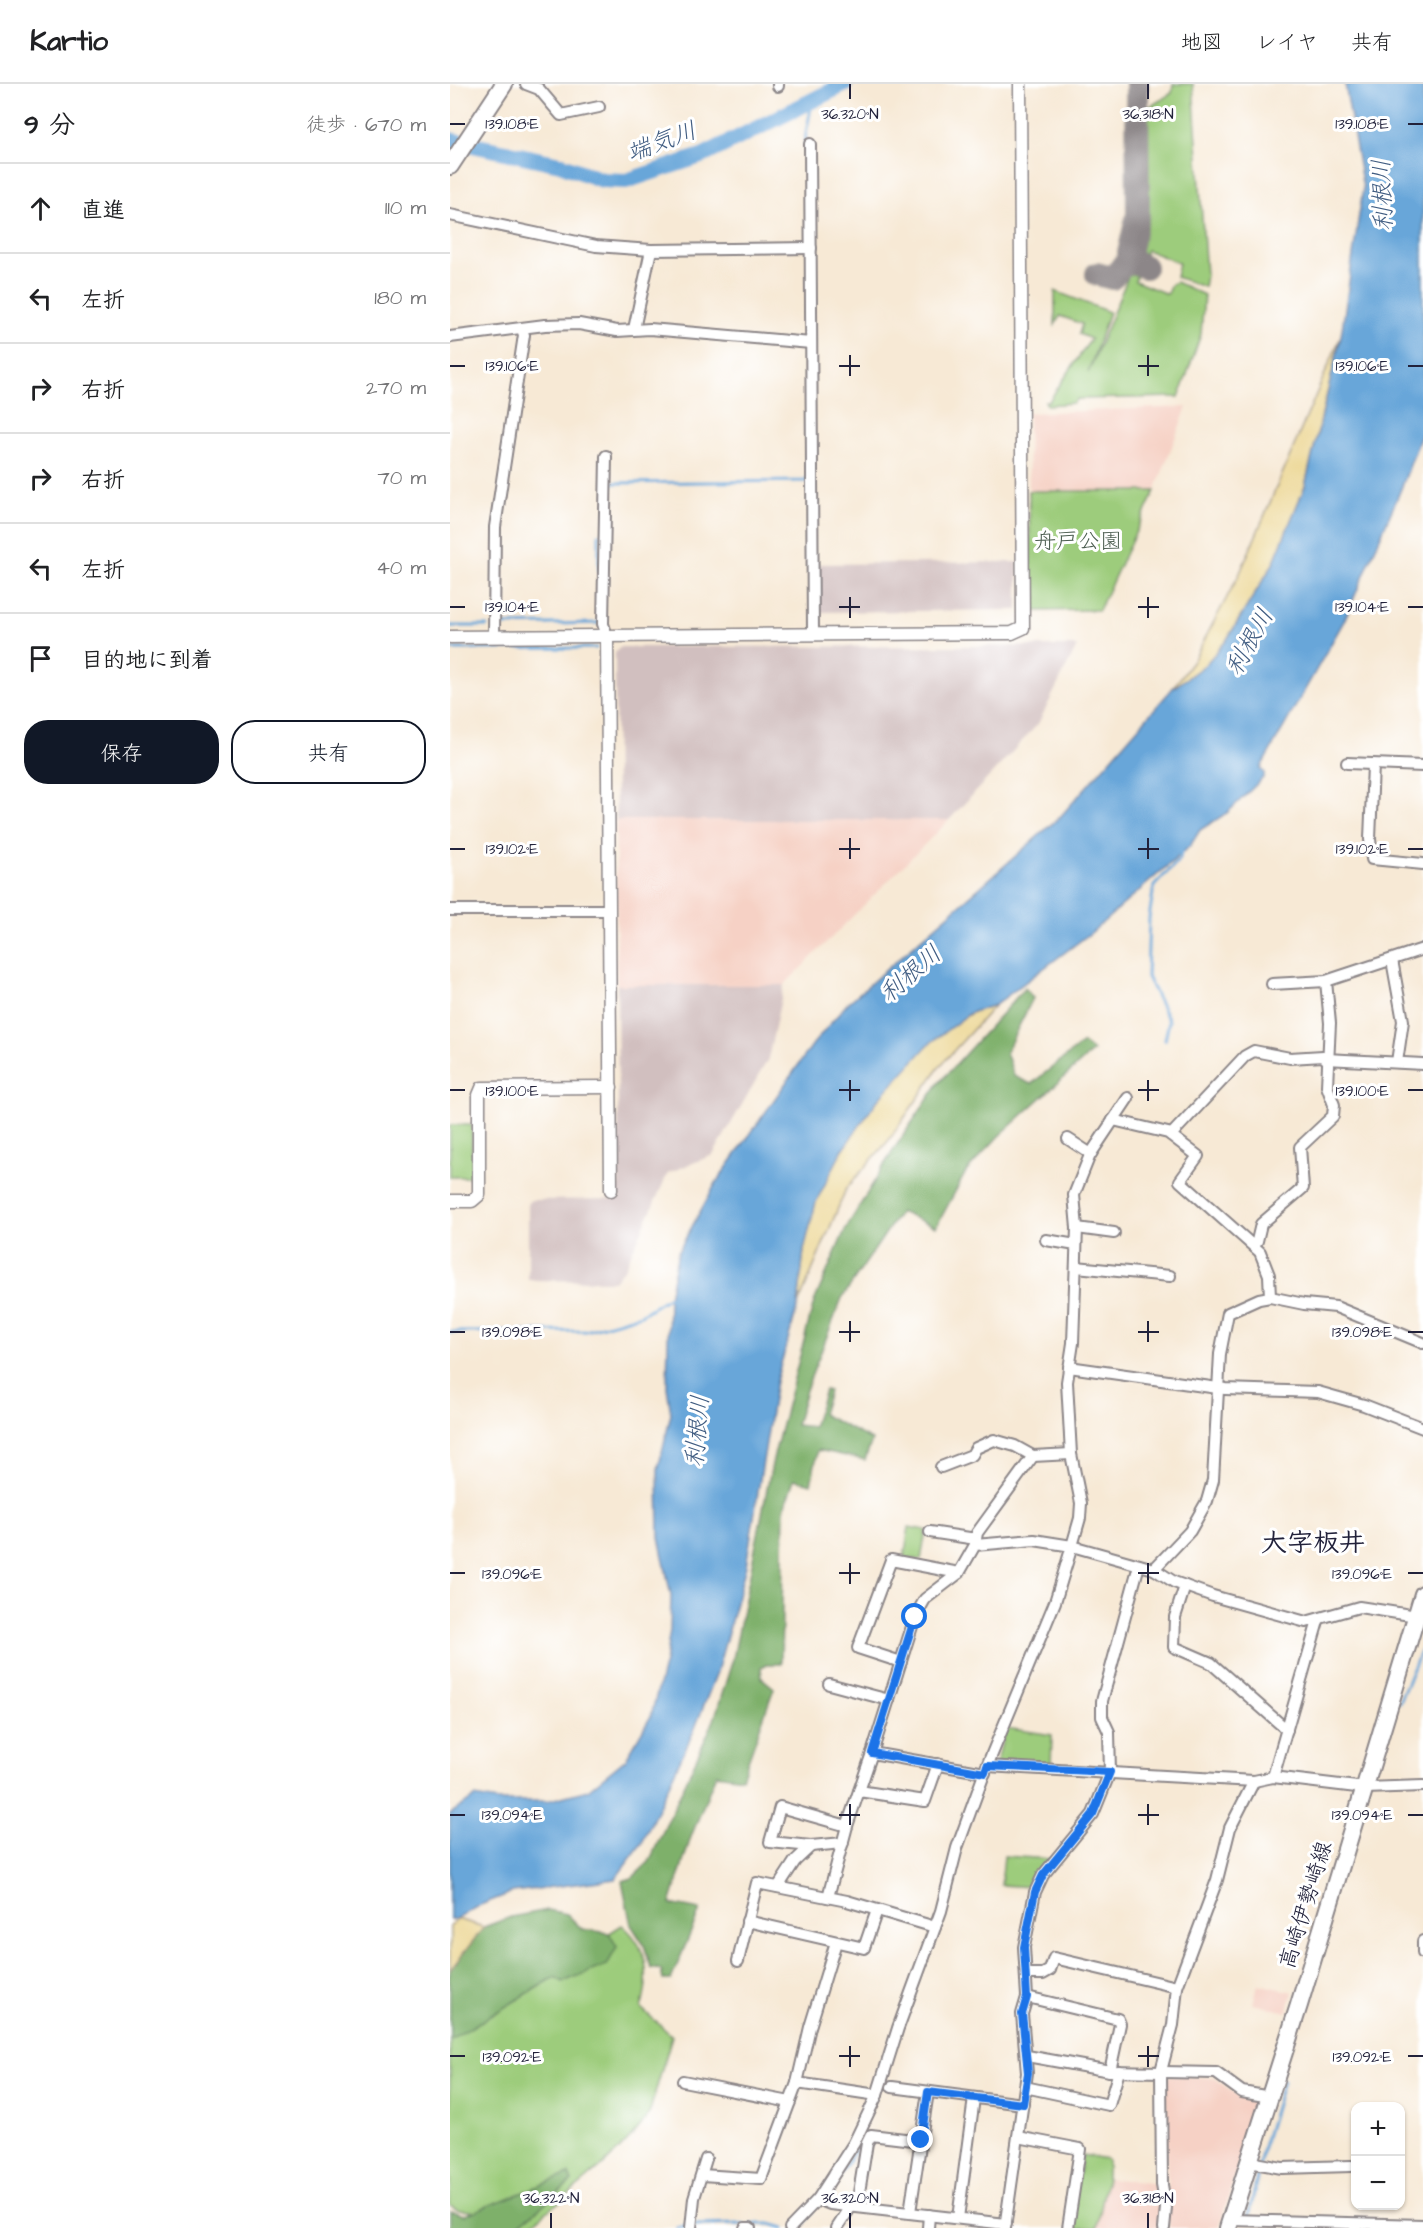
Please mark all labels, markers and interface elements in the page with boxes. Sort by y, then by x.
text: Kartio [30,22,108,61]
text: 地図 [1181,28,1223,57]
text: レイヤ [1256,28,1318,57]
text: 共有 [1351,28,1393,57]
text: 36.320°N [821,104,879,125]
text: 36.318°N [1122,104,1174,125]
text: 9 分 [24,107,75,143]
text: 徒歩 · 670 m [306,111,426,139]
text: 139.108°E [485,114,539,135]
water label: 端気川 [622,114,702,170]
text: 139.108°E [1335,114,1389,135]
water label: 利根川 [1365,158,1401,232]
icon: ahead [24,192,57,225]
text: 110 m [385,194,426,222]
text: 直進 [81,195,125,226]
icon: left [24,282,57,315]
text: 180 m [374,284,426,312]
text: 左折 [81,285,125,316]
text: 139.106°E [485,356,539,377]
text: 139.106°E [1335,356,1389,377]
icon: right [24,372,57,405]
text: 270 m [366,374,426,402]
text: 右折 [81,375,125,406]
icon: right [24,462,57,495]
text: 70 m [378,464,426,492]
text: 右折 [81,465,125,496]
park label: 舟戸公園 [1034,526,1122,557]
icon: left [24,552,57,585]
text: 40 m [376,554,426,582]
text: 左折 [81,555,125,586]
text: 139.104°E [485,597,539,618]
text: 139.104°E [1335,597,1389,618]
water label: 利根川 [1218,602,1282,682]
icon: arrive [24,642,57,675]
text: 目的地に到着 [81,645,213,676]
button: 保存 [24,720,219,784]
button: 共有 [231,720,426,784]
text: 139.102°E [486,839,538,860]
text: 139.102°E [1336,839,1388,860]
water label: 利根川 [873,938,949,1010]
text: 139.100°E [485,1081,539,1102]
text: 139.100°E [1335,1081,1389,1102]
text: 139.098°E [482,1322,542,1343]
text: 139.098°E [1332,1322,1392,1343]
water label: 利根川 [678,1394,718,1468]
district label: 大字板井 [1261,1525,1365,1561]
text: 139.096°E [482,1564,542,1585]
text: 139.096°E [1332,1564,1392,1585]
route start [901,1603,927,1629]
text: 139.094°E [482,1805,542,1826]
text: 139.094°E [1332,1805,1392,1826]
street label: 高崎伊勢崎線 [1272,1837,1340,1973]
text: 139.092°E [483,2047,542,2068]
text: 139.092°E [1333,2047,1392,2068]
map controls [1351,2102,1405,2210]
button: + [1351,2102,1405,2156]
route end [907,2126,933,2152]
button: − [1351,2156,1405,2210]
text: 36.322°N [523,2188,579,2209]
text: 36.320°N [821,2188,879,2209]
text: 36.318°N [1122,2188,1174,2209]

